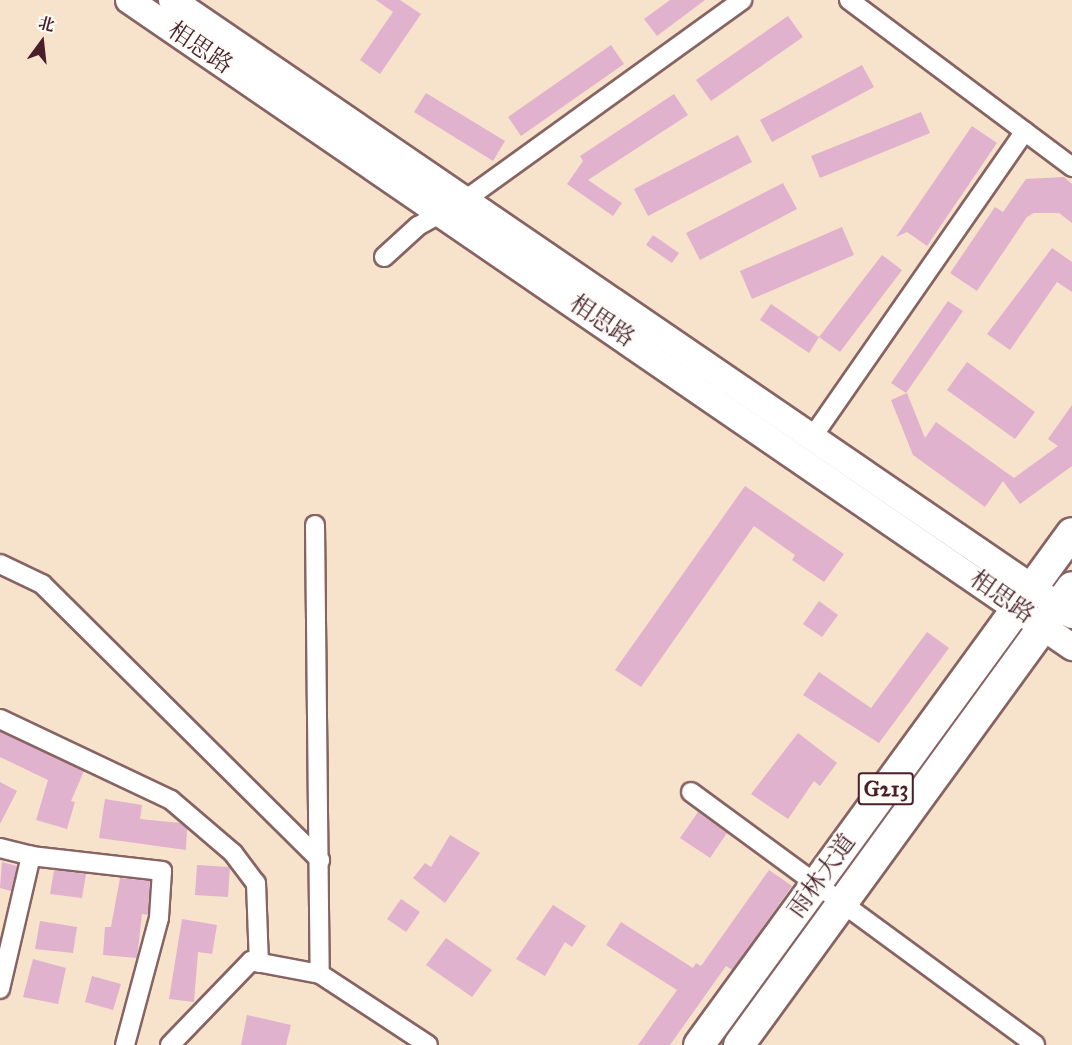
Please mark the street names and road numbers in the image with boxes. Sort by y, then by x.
street label: 相思路 [162,16,238,80]
street label: 相思路 [564,289,640,353]
street label: 相思路 [964,565,1040,629]
road number: G213 [858,770,914,808]
street label: 雨林大道 [782,829,862,923]

